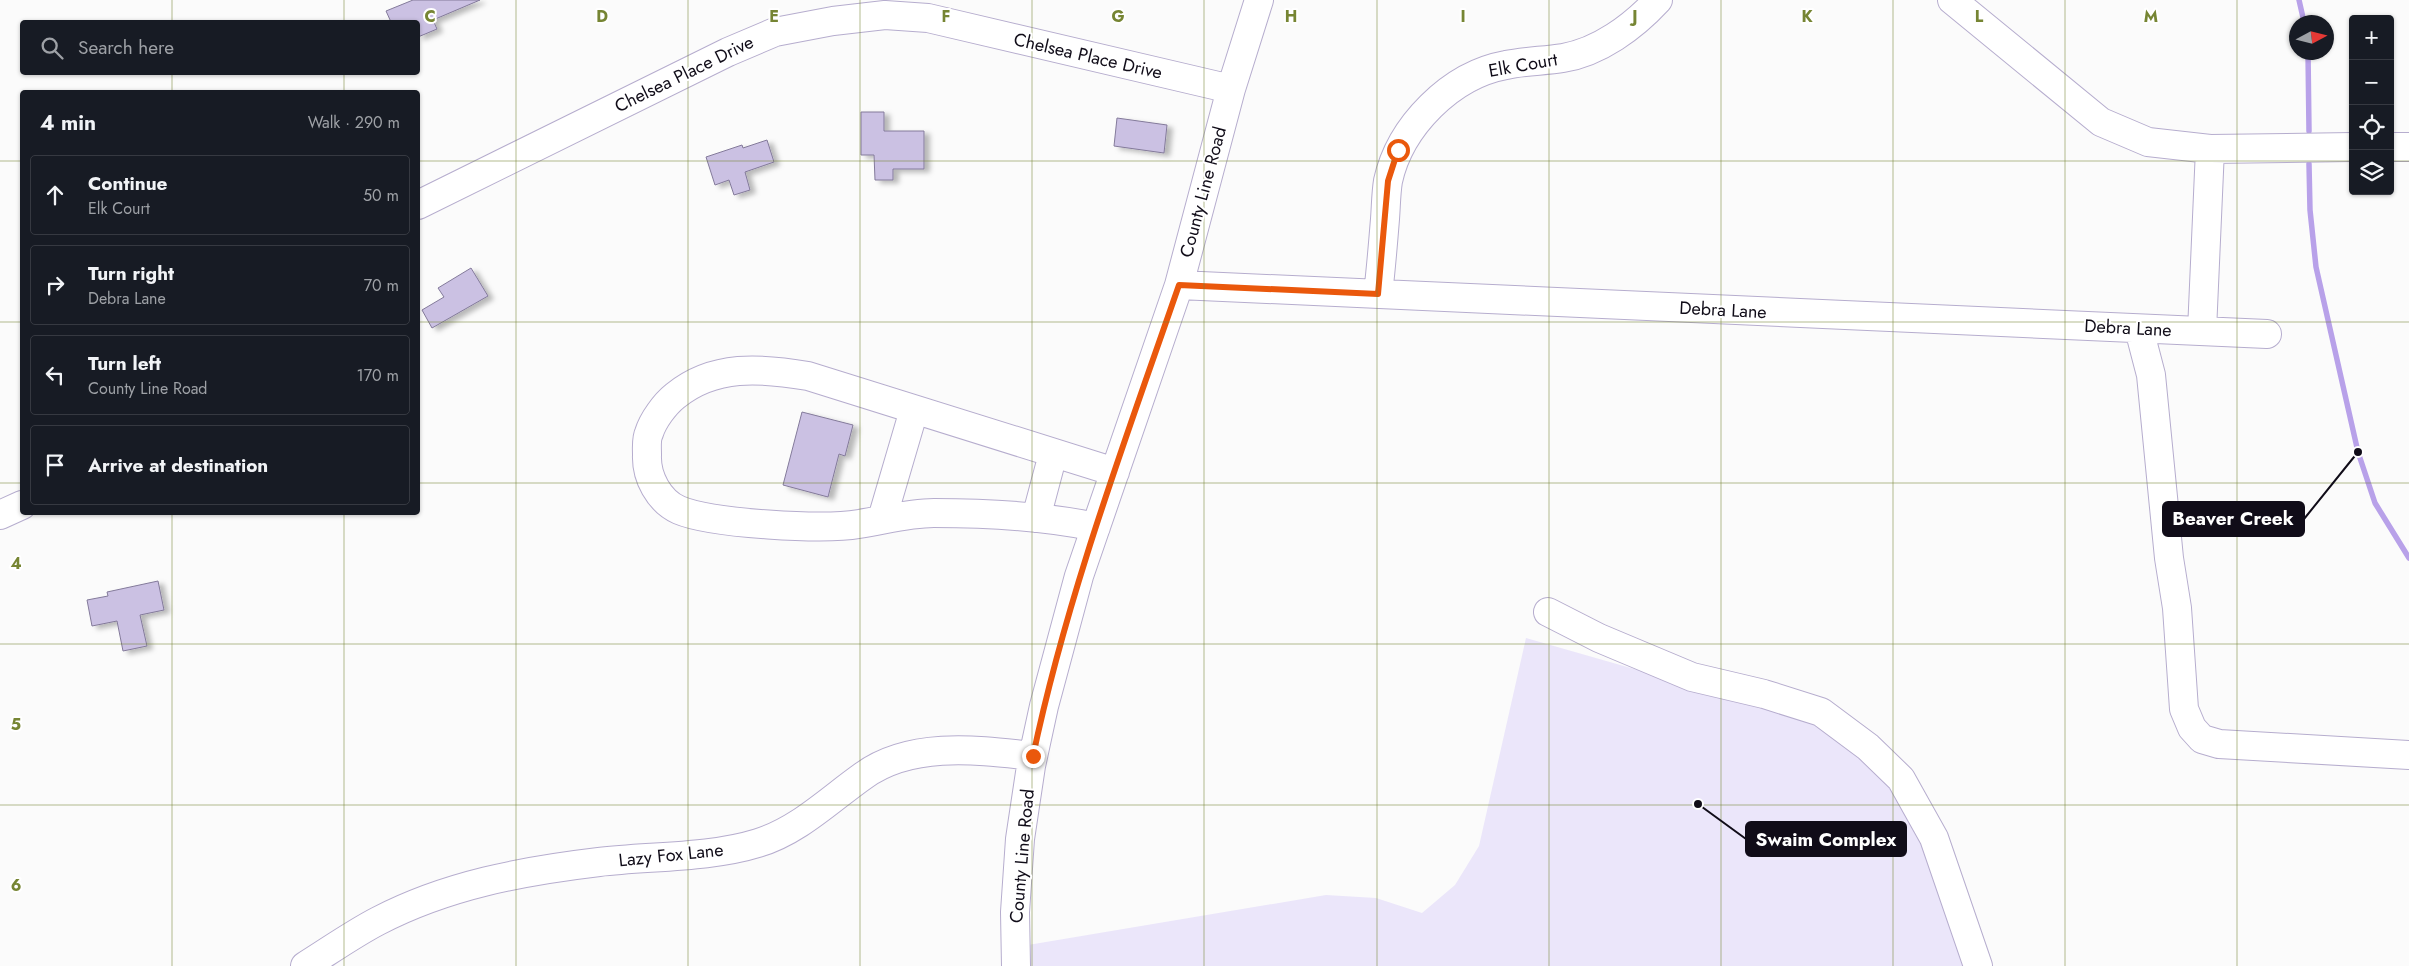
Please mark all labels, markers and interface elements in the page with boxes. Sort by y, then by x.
text: C [424,5,436,28]
text: D [596,5,608,28]
text: E [769,5,779,28]
text: F [942,5,950,28]
text: G [1111,5,1125,28]
text: H [1285,5,1297,28]
text: I [1460,5,1466,28]
text: J [1629,5,1638,28]
text: K [1801,5,1813,28]
text: L [1975,5,1984,28]
text: M [2144,5,2158,28]
north arrow [2289,15,2334,60]
map controls [2349,15,2394,195]
button: + [2349,15,2394,60]
search box [20,20,420,75]
street label: Chelsea Place Drive [1011,26,1165,86]
street label: Chelsea Place Drive [610,29,758,119]
icon: search [38,34,66,62]
text: Search here [78,34,174,61]
street label: Elk Court [1487,46,1560,84]
button: − [2349,60,2394,105]
button: locate [2349,105,2394,150]
text: 4 min [40,108,96,138]
text: Walk · 290 m [308,111,400,134]
street label: County Line Road [1173,124,1233,260]
route start [1387,139,1410,162]
button: layers [2349,150,2394,195]
text: Continue [88,170,167,197]
icon: ahead [41,181,69,209]
text: 50 m [363,184,399,207]
text: Elk Court [88,197,150,220]
text: Turn right [88,260,174,287]
icon: right [41,271,69,299]
text: 70 m [364,274,399,297]
text: Debra Lane [88,287,166,310]
street label: Debra Lane [1679,295,1767,325]
street label: Debra Lane [2084,313,2172,343]
text: Turn left [88,350,161,377]
icon: left [41,361,69,389]
text: 170 m [357,364,399,387]
text: County Line Road [88,377,208,400]
icon: arrive [41,451,69,479]
text: Arrive at destination [88,452,268,479]
callout: Beaver Creek [2163,502,2304,536]
text: Beaver Creek [2172,505,2294,532]
text: 4 [10,552,22,575]
text: 5 [11,713,21,736]
route end [1022,745,1045,768]
street label: County Line Road [1003,788,1041,924]
callout: Swaim Complex [1746,822,1906,856]
text: Swaim Complex [1756,826,1897,853]
street label: Lazy Fox Lane [617,837,725,873]
text: 6 [11,874,21,897]

